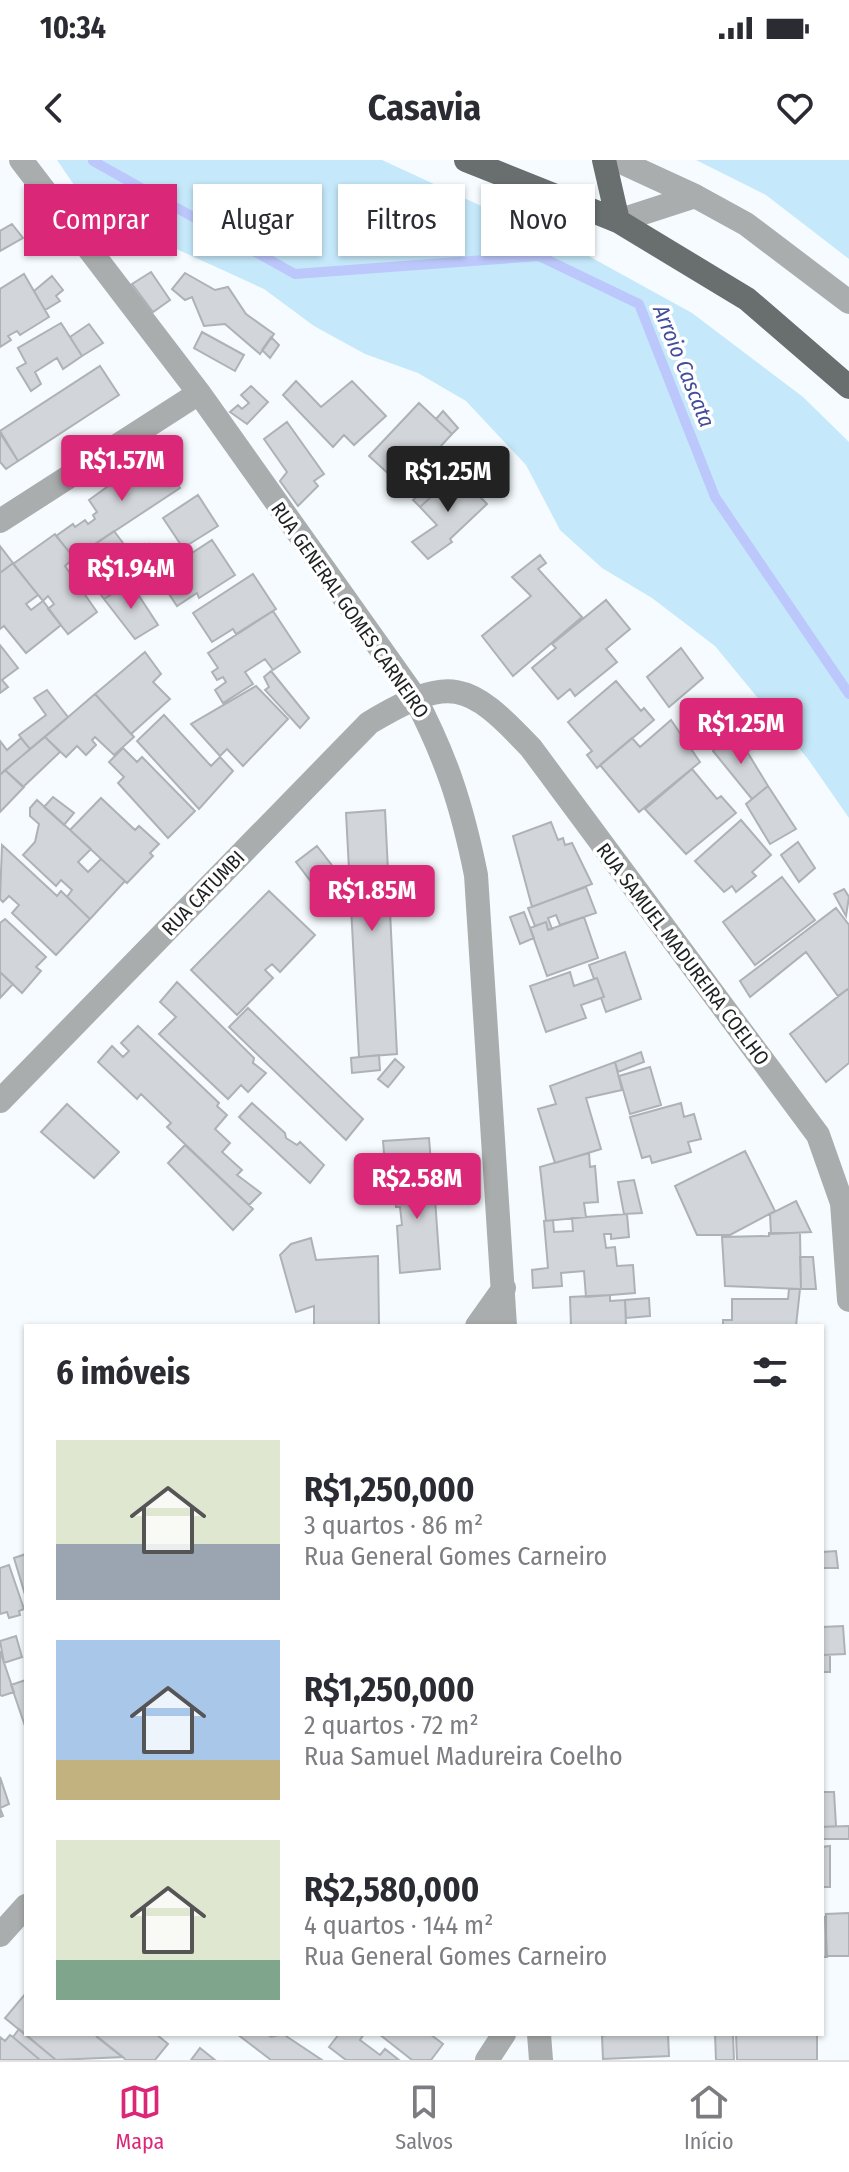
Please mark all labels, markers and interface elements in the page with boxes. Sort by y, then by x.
text: 10:34 [40,10,106,46]
icon: back [32,86,76,130]
text: Casavia [368,86,481,130]
icon: heart [773,86,817,130]
chip: Comprar [24,184,177,256]
chip: Alugar [193,184,322,256]
chip: Filtros [338,184,465,256]
chip: Novo [481,184,595,256]
water label: Arroio Cascata [647,300,721,431]
pin: R$1.57M [48,435,196,503]
text: R$1.57M [79,445,165,476]
pin: R$1.25M [374,446,522,514]
text: R$1.25M [405,456,491,487]
street label: RUA GENERAL GOMES CARNEIRO [266,497,434,723]
pin: R$1.94M [57,543,205,611]
text: R$1.94M [87,553,175,584]
pin: R$1.25M [667,698,815,766]
text: R$1.25M [698,708,784,739]
street label: RUA SAMUEL MADUREIRA COELHO [592,838,774,1070]
street label: RUA CATUMBI [157,846,249,940]
pin: R$1.85M [298,865,446,933]
text: R$1.85M [328,875,416,906]
pin: R$2.58M [343,1153,491,1221]
text: R$2.58M [372,1163,462,1194]
icon: filters [748,1350,792,1394]
text: 6 imóveis [56,1352,190,1393]
text: R$1,250,000 [304,1469,474,1510]
icon: home [120,1472,216,1568]
text: 3 quartos · 86 m² [304,1510,483,1541]
text: Rua General Gomes Carneiro [304,1541,607,1572]
text: R$1,250,000 [304,1669,474,1710]
icon: home [120,1672,216,1768]
text: 2 quartos · 72 m² [304,1710,479,1741]
text: Rua Samuel Madureira Coelho [304,1741,623,1772]
text: R$2,580,000 [304,1869,479,1910]
icon: home [120,1872,216,1968]
text: 4 quartos · 144 m² [304,1910,493,1941]
text: Rua General Gomes Carneiro [304,1941,607,1972]
tab: Mapa [116,2080,164,2155]
tab: Salvos [395,2080,453,2155]
tab: Início [684,2080,733,2155]

